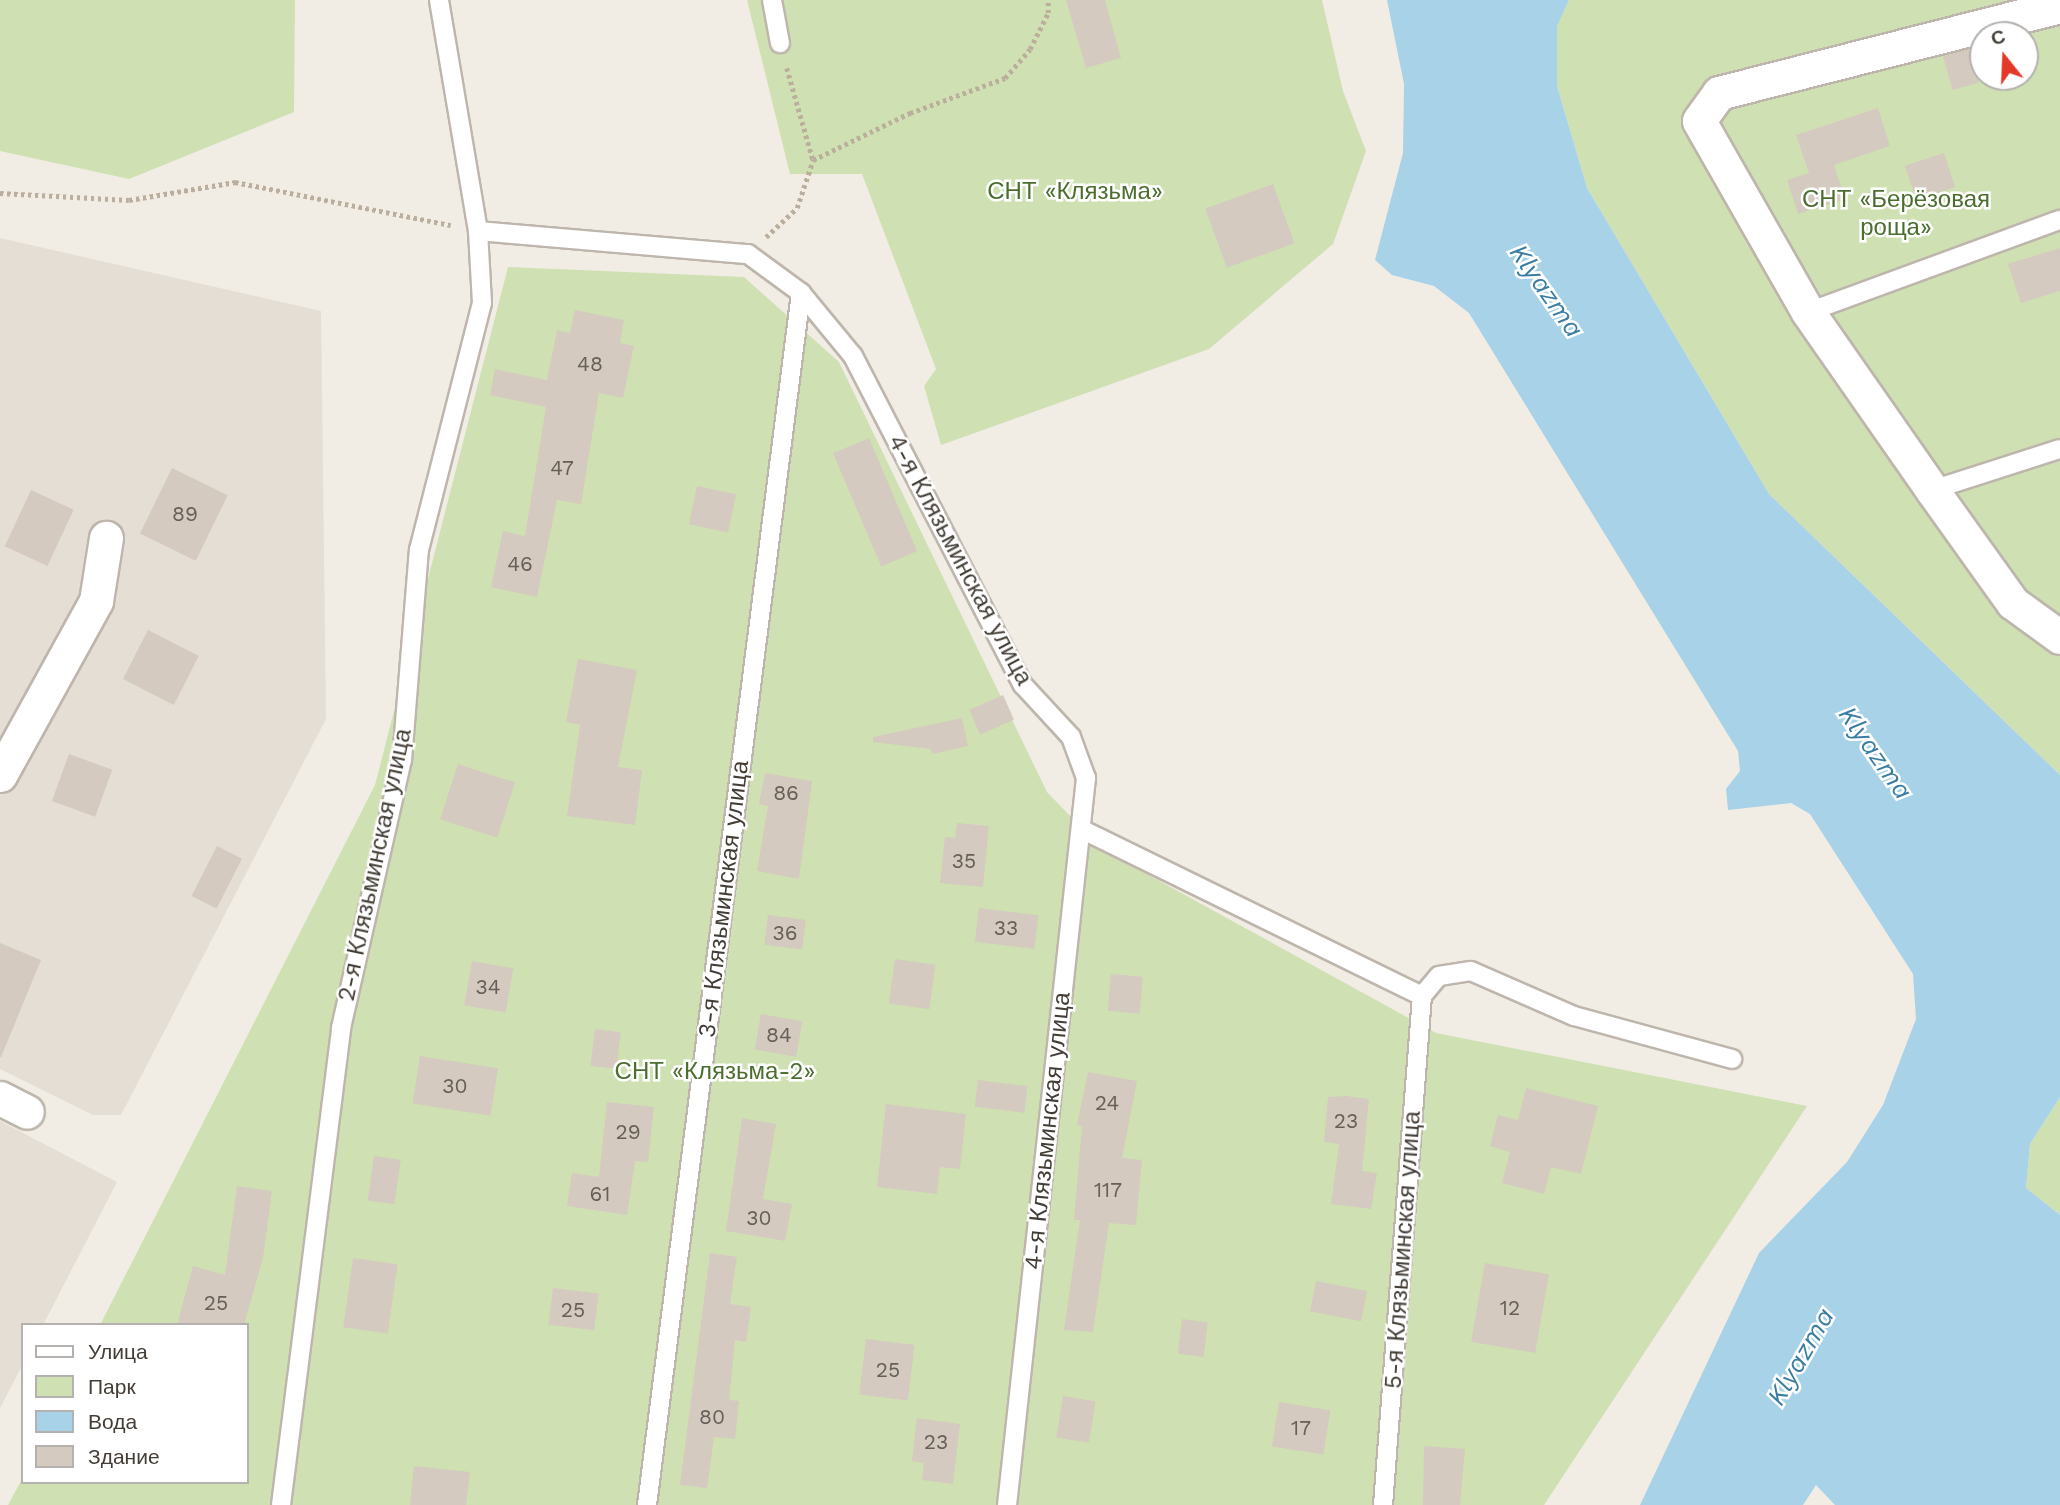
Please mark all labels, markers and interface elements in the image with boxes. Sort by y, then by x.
north arrow [1969,21,2039,91]
text: С [1988,24,2008,51]
park label: СНТ «Клязьма» [987,178,1163,206]
park label: СНТ «Берёзовая роща» [1802,186,1990,242]
water label: Klyazma [1503,238,1589,344]
house number: 48 [577,351,603,377]
street label: 4-я Клязьминская улица [882,430,1038,690]
house number: 47 [550,455,574,481]
house number: 89 [172,501,198,527]
house number: 46 [507,551,533,577]
water label: Klyazma [1832,700,1918,806]
street label: 2-я Клязьминская улица [332,726,418,1004]
street label: 3-я Клязьминская улица [693,759,755,1039]
house number: 86 [773,780,799,806]
house number: 35 [952,848,976,874]
house number: 33 [994,915,1018,941]
house number: 36 [772,920,798,946]
house number: 34 [475,974,501,1000]
street label: 4-я Клязьминская улица [1019,991,1077,1271]
house number: 84 [766,1022,792,1048]
park label: СНТ «Клязьма-2» [615,1058,815,1086]
house number: 30 [442,1073,468,1099]
house number: 24 [1095,1090,1119,1116]
house number: 23 [1334,1108,1358,1134]
street label: 5-я Клязьминская улица [1379,1110,1427,1390]
house number: 29 [615,1119,641,1145]
house number: 117 [1094,1177,1122,1203]
house number: 61 [590,1181,610,1207]
house number: 30 [746,1205,772,1231]
house number: 25 [204,1290,228,1316]
house number: 12 [1500,1295,1520,1321]
house number: 25 [561,1297,585,1323]
water label: Klyazma [1761,1303,1841,1411]
legend [21,1323,248,1484]
text: Улица [88,1339,148,1364]
house number: 25 [876,1357,900,1383]
text: Парк [88,1374,136,1399]
house number: 80 [699,1404,725,1430]
text: Вода [88,1409,137,1434]
house number: 17 [1291,1415,1311,1441]
house number: 23 [924,1429,948,1455]
text: Здание [88,1444,160,1469]

